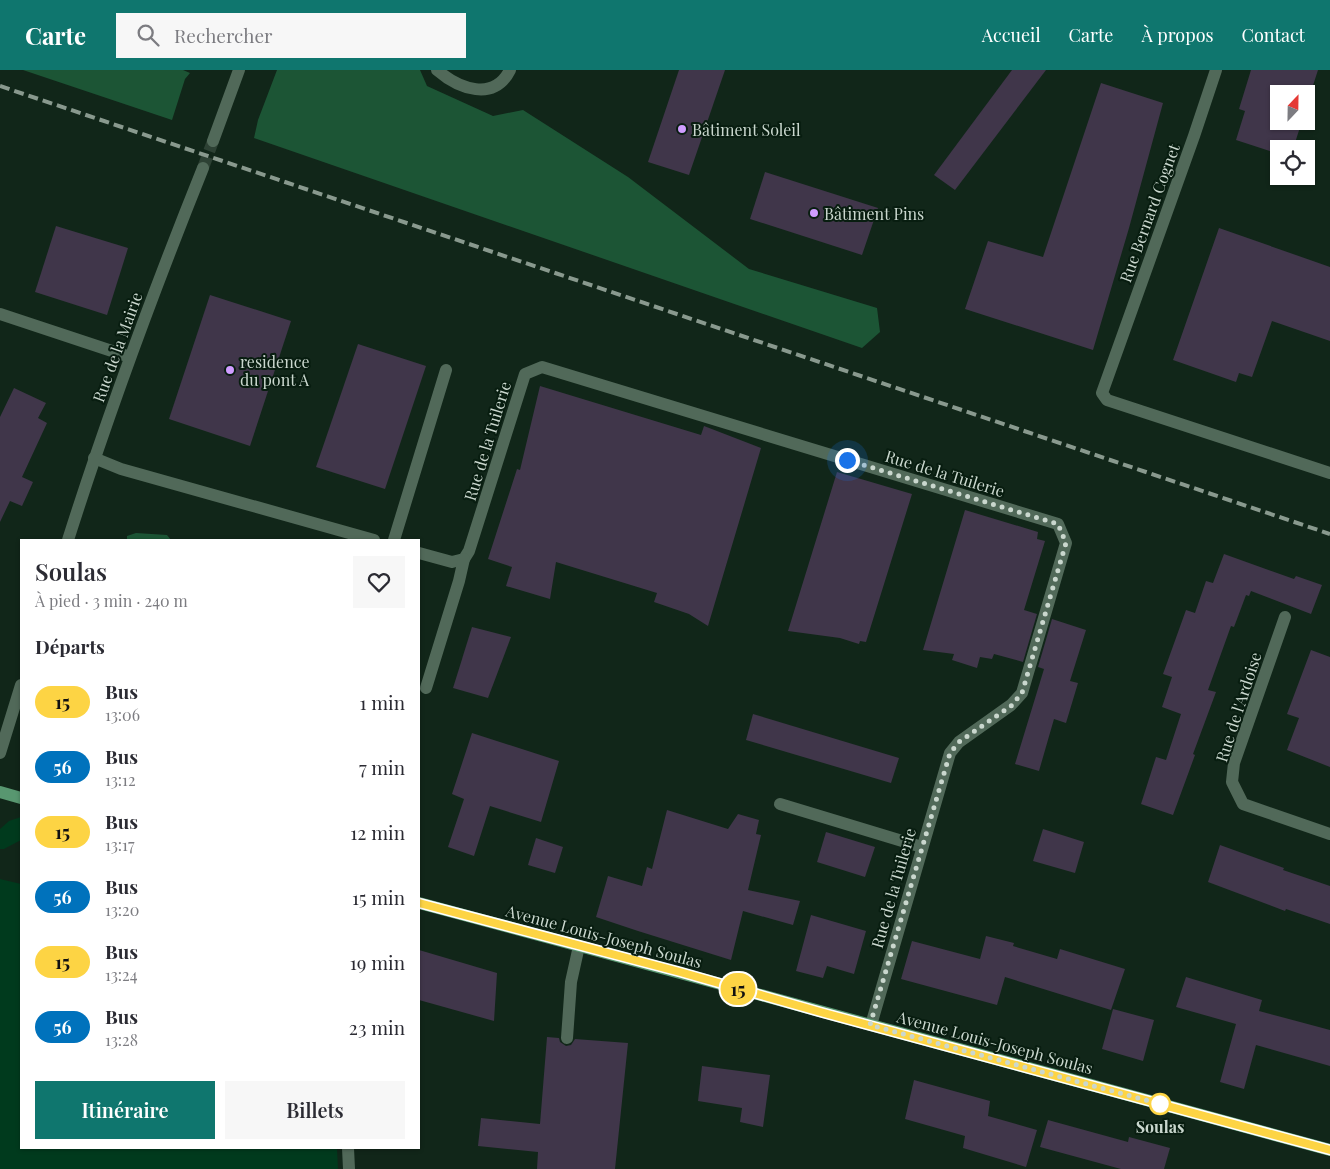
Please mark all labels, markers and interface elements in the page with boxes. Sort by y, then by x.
search box [116,13,466,58]
text: Carte [25,19,86,51]
icon: search [134,21,162,49]
text: Rechercher [174,22,273,48]
text: Accueil [982,23,1041,47]
text: Carte [1069,23,1113,47]
text: À propos [1141,23,1214,47]
text: Contact [1242,23,1305,47]
north arrow [1270,85,1315,130]
map controls [1270,85,1315,185]
place label: Bâtiment Soleil [692,119,801,140]
marker: Bâtiment Soleil [676,123,688,135]
street label: Rue Bernard Cognet [1114,140,1184,285]
button: locate [1270,140,1315,185]
place label: Bâtiment Pins [824,203,924,224]
marker: Bâtiment Pins [808,207,820,219]
street label: Rue de la Mairie [87,289,147,405]
place label: residence du pont A [240,351,310,390]
marker: residence du pont A [224,364,236,376]
street label: Rue de la Tuilerie [459,379,515,503]
street label: Rue de la Tuilerie [883,445,1007,501]
your location [835,448,860,473]
text: Soulas [35,555,107,587]
button: heart [353,556,405,608]
text: À pied · 3 min · 240 m [35,590,188,611]
text: Départs [35,633,105,659]
street label: Rue de l'Ardoise [1210,649,1266,765]
text: Bus [105,678,138,704]
text: 1 min [359,689,405,715]
text: 15 [55,690,70,714]
text: 13:06 [105,704,140,725]
text: Bus [105,743,138,769]
text: 7 min [359,754,405,780]
text: 56 [53,755,72,779]
text: 13:12 [105,769,136,790]
text: Bus [105,808,138,834]
text: 12 min [350,819,405,845]
text: 15 [55,820,70,844]
street label: Rue de la Tuilerie [866,826,920,950]
text: 13:17 [105,834,135,855]
text: Bus [105,873,138,899]
text: 15 min [352,884,405,910]
text: 56 [53,885,72,909]
text: 13:20 [105,899,139,920]
street label: Avenue Louis-Joseph Soulas [503,899,704,972]
text: Bus [105,938,138,964]
text: 19 min [350,949,405,975]
text: 15 [55,950,70,974]
text: 13:24 [105,964,138,985]
line badge: 15 [716,973,760,1005]
text: 15 [731,977,745,1001]
text: Bus [105,1003,138,1029]
street label: Avenue Louis-Joseph Soulas [894,1005,1095,1078]
text: 23 min [349,1014,405,1040]
text: 56 [53,1015,72,1039]
text: 13:28 [105,1029,138,1050]
button: Itinéraire [35,1081,215,1139]
button: Billets [225,1081,405,1139]
marker: Soulas [1149,1093,1171,1115]
place label: Soulas [1136,1116,1184,1137]

